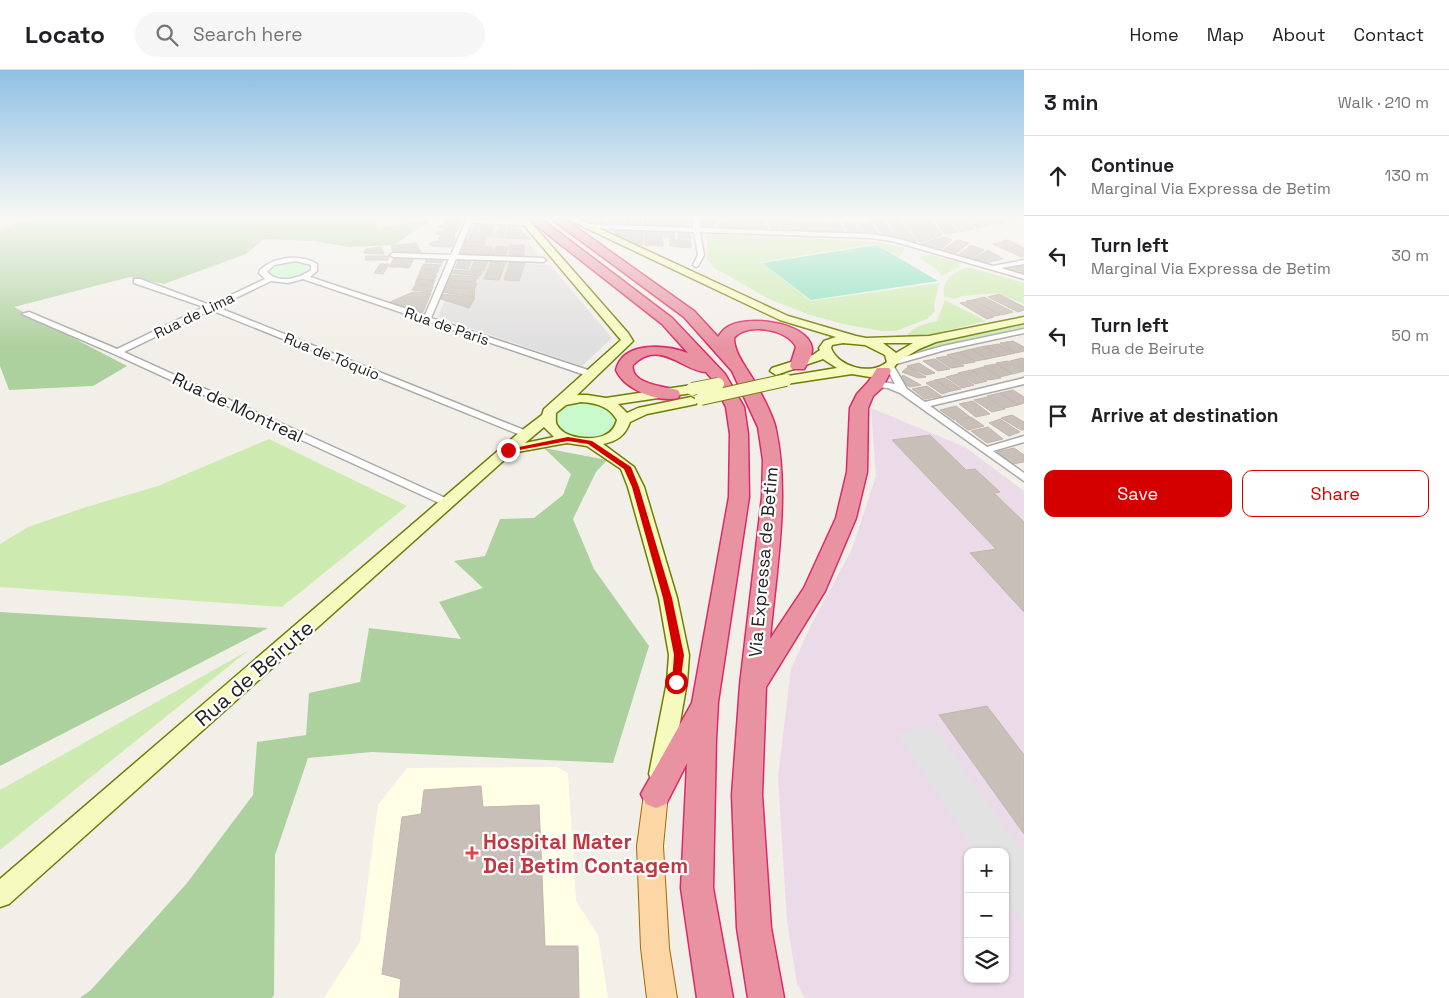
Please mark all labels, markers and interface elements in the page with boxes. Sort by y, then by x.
search box [135,12,485,57]
text: Locato [25,19,105,50]
icon: search [153,21,181,49]
text: Search here [193,22,302,47]
text: Home [1130,23,1179,46]
text: Map [1207,23,1244,46]
text: About [1272,23,1326,46]
text: Contact [1354,23,1424,46]
text: 3 min [1044,89,1099,116]
text: Walk · 210 m [1338,92,1429,113]
text: Continue [1091,153,1174,178]
icon: ahead [1044,162,1072,190]
text: 130 m [1385,165,1429,186]
text: Marginal Via Expressa de Betim [1091,178,1331,199]
text: Turn left [1091,233,1169,258]
icon: left [1044,242,1072,270]
text: 30 m [1391,245,1429,266]
text: Marginal Via Expressa de Betim [1091,258,1331,279]
street label: Rua de Lima [151,287,238,343]
street label: Rua de Paris [402,303,492,349]
text: Turn left [1091,313,1169,338]
icon: left [1044,322,1072,350]
text: 50 m [1391,325,1429,346]
street label: Rua de Tóquio [281,328,383,384]
text: Rua de Beirute [1091,338,1204,359]
street label: Rua de Montreal [169,367,307,447]
icon: arrive [1044,402,1072,430]
text: Arrive at destination [1091,403,1279,428]
route end [497,439,520,462]
street label: Via Expressa de Betim [743,466,783,658]
button: Save [1044,470,1232,517]
button: Share [1242,470,1429,517]
street label: Rua de Beirute [189,614,319,732]
route start [665,671,688,694]
place label: Hospital Mater Dei Betim Contagem [483,828,688,879]
marker: Hospital Mater Dei Betim Contagem [465,846,479,860]
map controls [964,848,1009,983]
button: + [964,848,1009,893]
button: − [964,893,1009,938]
button: layers [964,938,1009,983]

